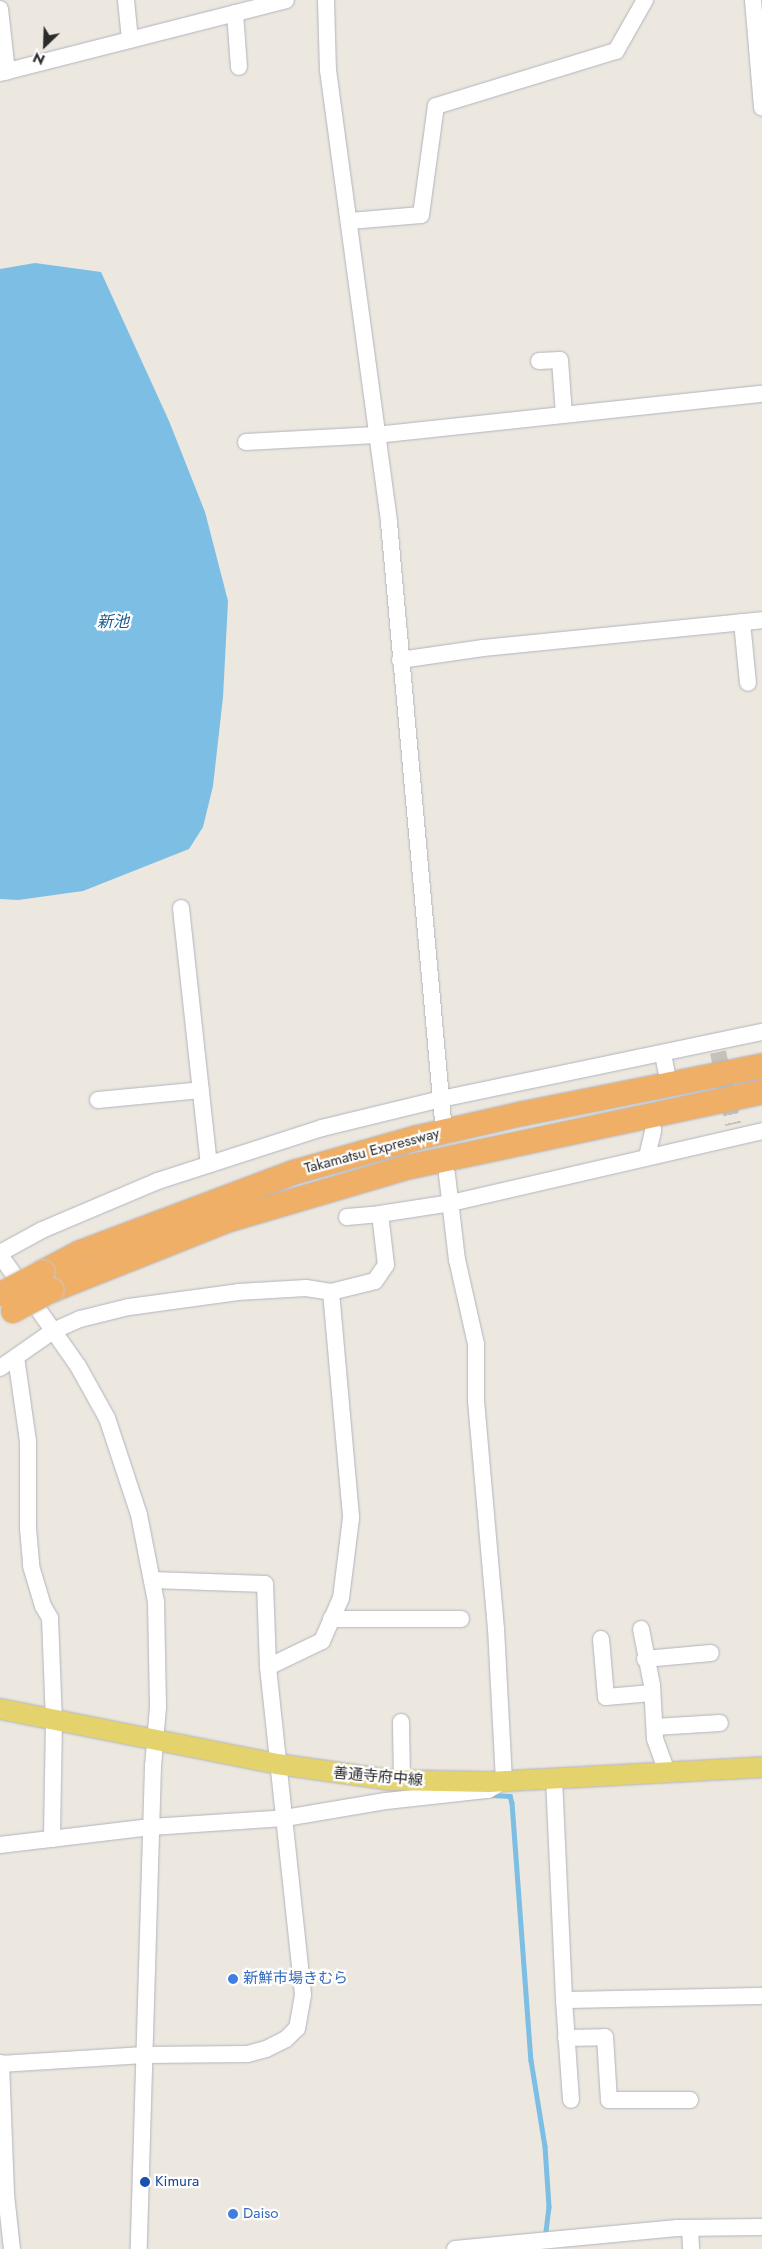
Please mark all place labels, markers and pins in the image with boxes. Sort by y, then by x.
place label: 新鮮市場きむら [243,1970,348,1988]
marker: 新鮮市場きむら [227,1973,239,1985]
place label: Kimura [155,2173,199,2191]
marker: Kimura [139,2176,151,2188]
place label: Daiso [243,2205,279,2223]
marker: Daiso [227,2208,239,2220]

